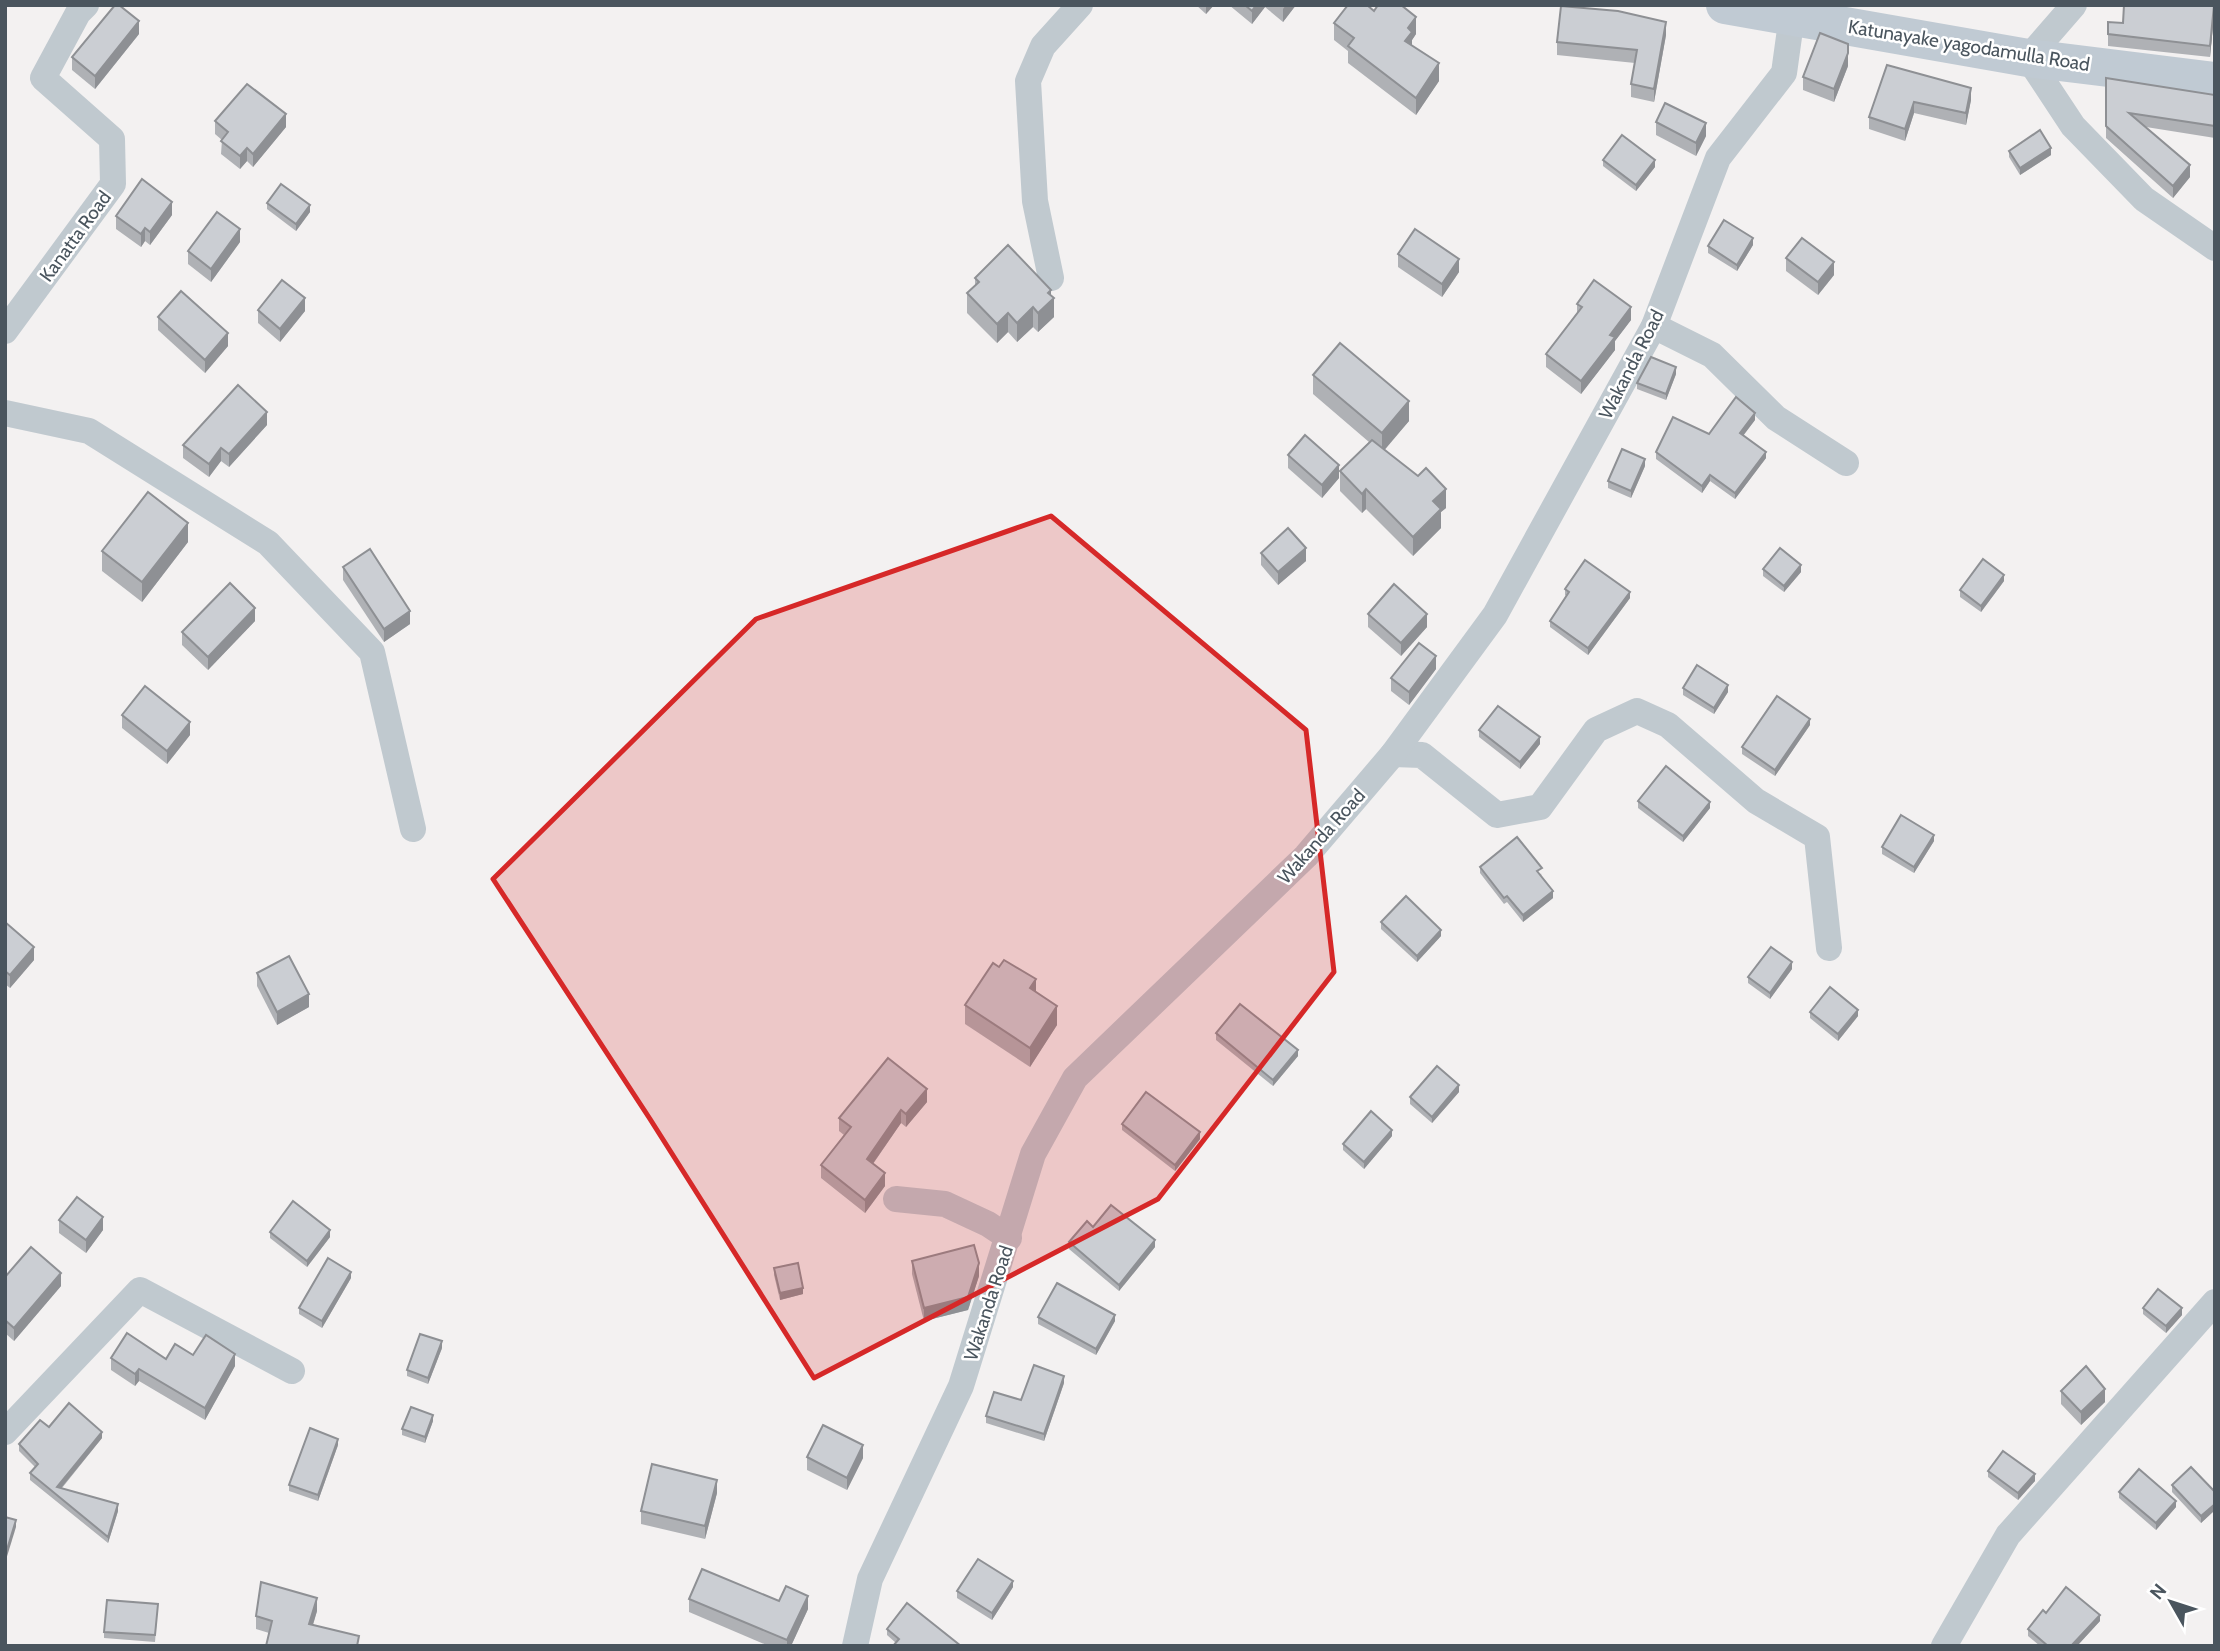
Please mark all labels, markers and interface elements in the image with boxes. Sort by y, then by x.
street label: Katunayake yagodamulla Road [1846,15,2091,76]
street label: Kanatta Road [35,186,116,286]
street label: Wakanda Road [1594,306,1669,423]
street label: Wakanda Road [1273,784,1370,888]
street label: Wakanda Road [959,1243,1018,1364]
north arrow [2136,1567,2206,1637]
text: N [2145,1579,2171,1604]

